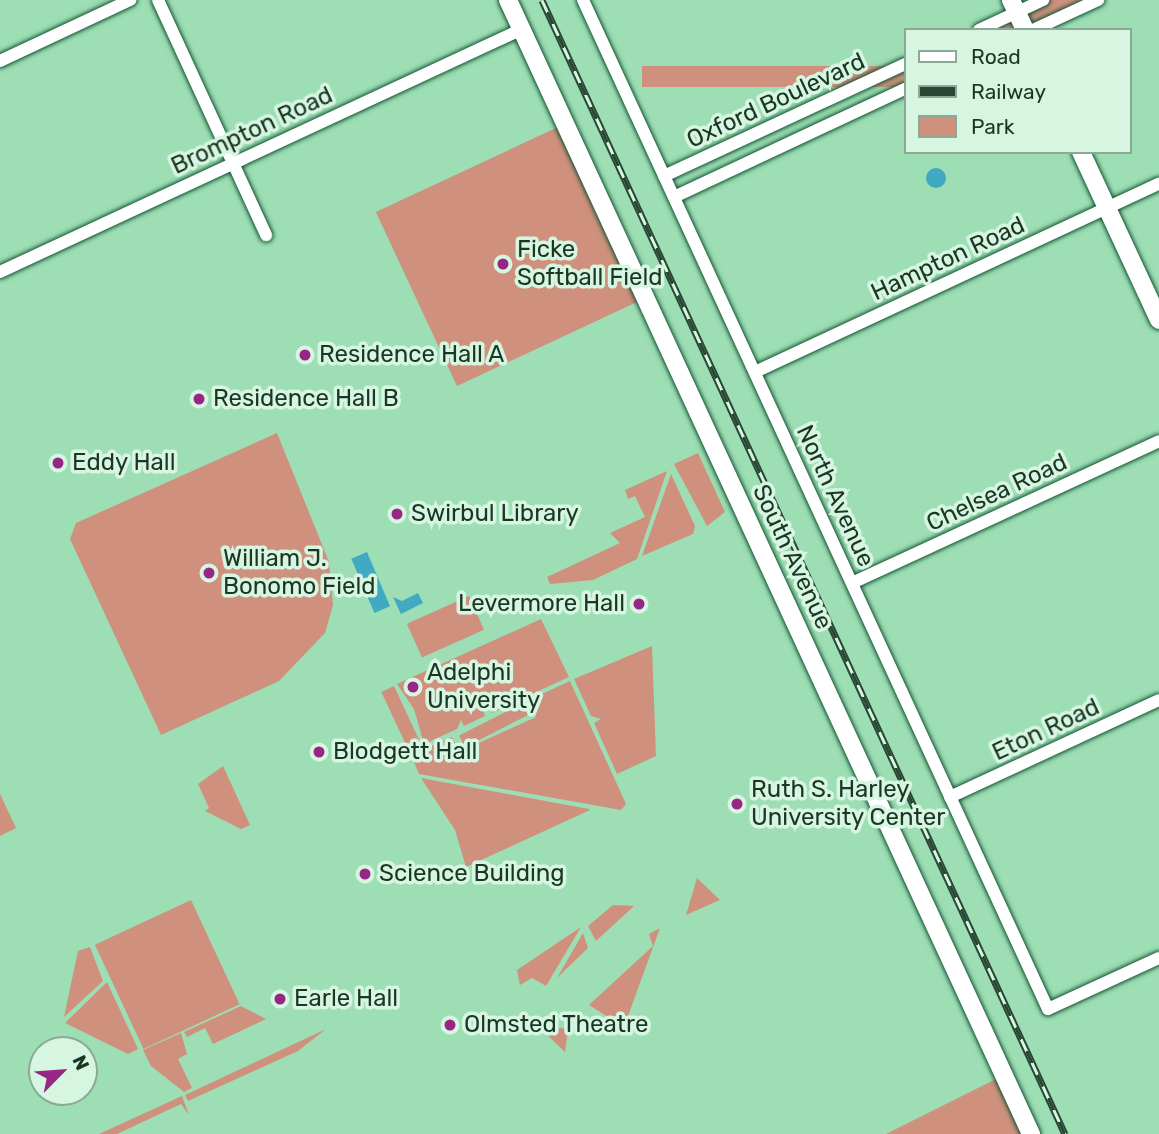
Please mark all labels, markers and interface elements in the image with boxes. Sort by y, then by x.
legend [904,28,1131,154]
text: Road [971,44,1021,69]
street label: Oxford Boulevard [682,47,870,155]
text: Railway [971,79,1046,104]
street label: Brompton Road [167,81,337,181]
text: Park [971,114,1015,139]
street label: Hampton Road [867,211,1029,307]
place label: Ficke Softball Field [517,236,663,292]
marker: Ficke Softball Field [495,256,511,272]
place label: Residence Hall A [319,341,505,369]
marker: Residence Hall A [297,347,313,363]
place label: Residence Hall B [213,385,399,413]
marker: Residence Hall B [191,391,207,407]
street label: North Avenue [790,420,880,572]
street label: Chelsea Road [922,448,1072,538]
place label: Eddy Hall [72,449,176,477]
marker: Eddy Hall [50,455,66,471]
street label: South Avenue [746,480,838,634]
place label: Swirbul Library [411,500,579,528]
marker: Swirbul Library [389,506,405,522]
place label: William J. Bonomo Field [223,545,375,601]
marker: William J. Bonomo Field [201,565,217,581]
place label: Levermore Hall [458,590,625,618]
marker: Levermore Hall [631,596,647,612]
place label: Adelphi University [427,659,540,715]
marker: Adelphi University [405,679,421,695]
street label: Eton Road [988,693,1104,767]
place label: Blodgett Hall [333,738,477,766]
marker: Blodgett Hall [311,744,327,760]
place label: Ruth S. Harley University Center [751,776,946,832]
marker: Ruth S. Harley University Center [729,796,745,812]
place label: Science Building [379,860,565,888]
marker: Science Building [357,866,373,882]
place label: Earle Hall [294,985,398,1013]
marker: Earle Hall [272,991,288,1007]
place label: Olmsted Theatre [464,1011,649,1039]
marker: Olmsted Theatre [442,1017,458,1033]
north arrow [28,1036,98,1106]
text: N [67,1052,94,1074]

